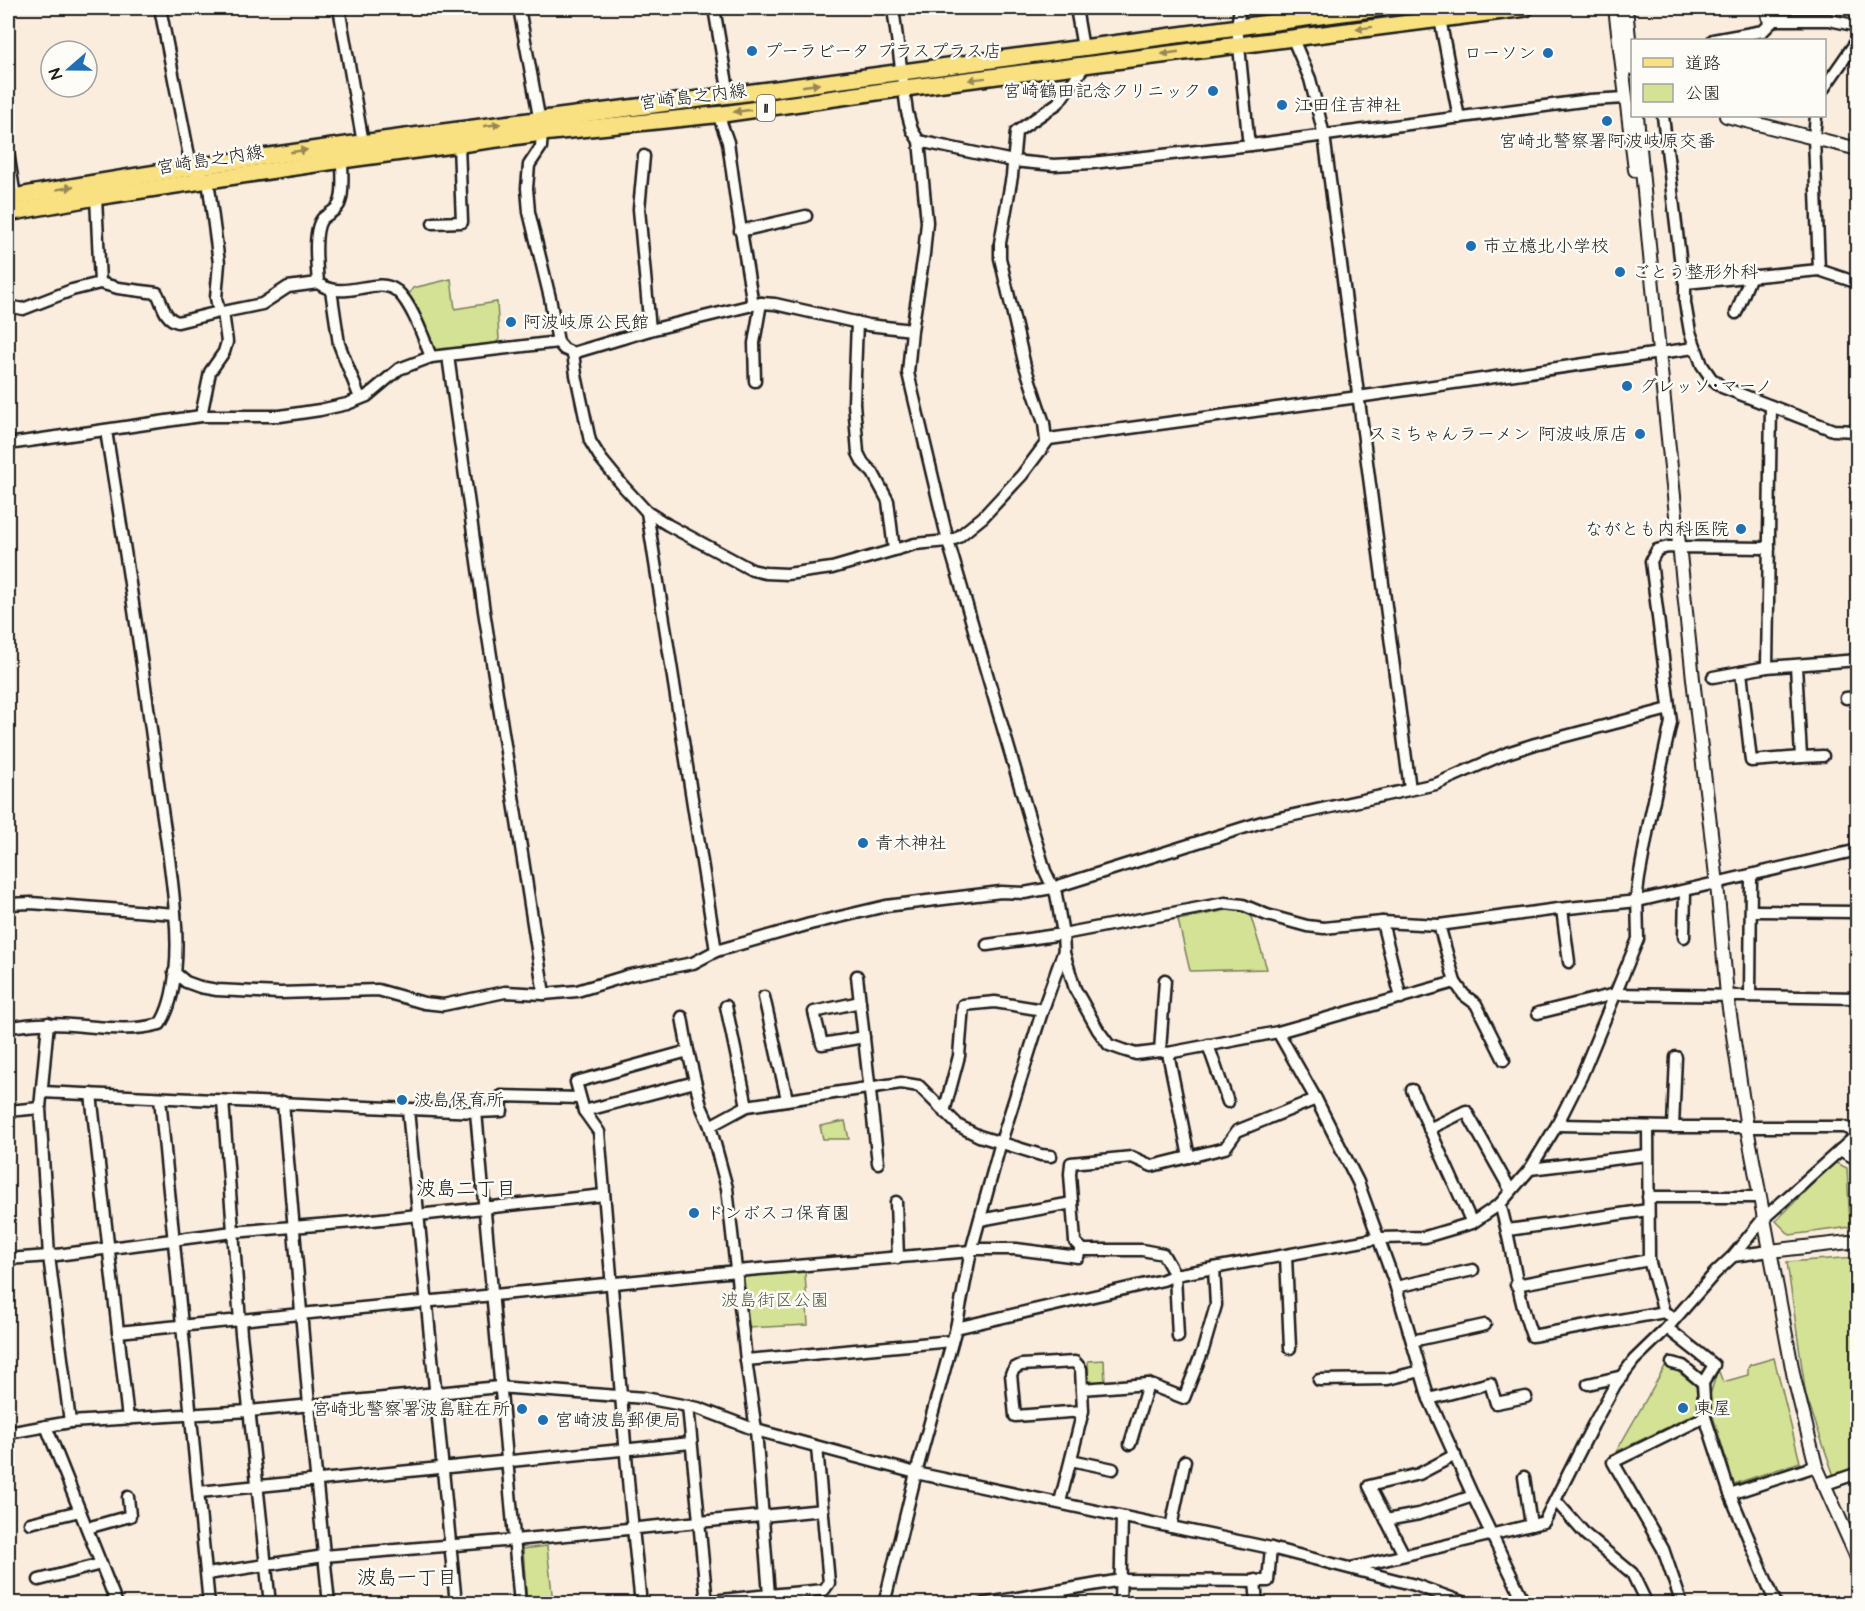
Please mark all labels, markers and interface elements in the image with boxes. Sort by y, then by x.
one-way arrow [1354,24,1373,33]
north arrow [39,39,99,99]
place label: プーラビータ プラスプラス店 [764,39,1001,64]
legend [1631,39,1826,117]
place label: ローソン [1464,41,1536,66]
marker: プーラビータ プラスプラス店 [745,44,759,58]
marker: ローソン [1541,46,1555,60]
one-way arrow [1161,49,1180,58]
text: 道路 [1685,51,1721,76]
text: N [44,65,68,82]
one-way arrow [968,74,987,83]
street label: 宮崎島之内線 [638,78,748,116]
place label: 宮崎鶴田記念クリニック [1003,79,1201,104]
one-way arrow [801,80,820,89]
text: 公園 [1685,81,1721,106]
marker: 宮崎鶴田記念クリニック [1206,84,1220,98]
place label: 江田住吉神社 [1294,93,1402,118]
road number: 11 [757,95,775,121]
marker: 江田住吉神社 [1275,98,1289,112]
one-way arrow [733,107,752,116]
marker: 宮崎北警察署阿波岐原交番 [1600,114,1614,128]
one-way arrow [483,120,502,130]
place label: 宮崎北警察署阿波岐原交番 [1499,129,1715,154]
street label: 宮崎島之内線 [155,139,265,181]
one-way arrow [290,147,309,156]
one-way arrow [56,183,75,192]
place label: 市立檍北小学校 [1483,234,1609,259]
marker: 市立檍北小学校 [1464,239,1478,253]
place label: ごとう整形外科 [1632,260,1758,285]
marker: ごとう整形外科 [1613,265,1627,279]
place label: 阿波岐原公民館 [523,310,649,335]
marker: 阿波岐原公民館 [504,315,518,329]
place label: グレッソ･マーノ [1639,374,1773,399]
marker: グレッソ･マーノ [1620,379,1634,393]
place label: スミちゃんラーメン 阿波岐原店 [1369,422,1628,447]
marker: スミちゃんラーメン 阿波岐原店 [1633,427,1647,441]
place label: ながとも内科医院 [1585,517,1729,542]
marker: ながとも内科医院 [1734,522,1748,536]
place label: 青木神社 [875,831,947,856]
marker: 青木神社 [856,836,870,850]
place label: 波島保育所 [414,1088,504,1113]
marker: 波島保育所 [395,1093,409,1107]
district label: 波島二丁目 [416,1175,516,1203]
place label: ドンボスコ保育園 [706,1201,850,1226]
marker: ドンボスコ保育園 [687,1206,701,1220]
park label: 波島街区公園 [721,1288,829,1313]
place label: 東屋 [1695,1396,1731,1421]
place label: 宮崎北警察署波島駐在所 [312,1397,510,1422]
marker: 東屋 [1676,1401,1690,1415]
marker: 宮崎北警察署波島駐在所 [515,1402,529,1416]
place label: 宮崎波島郵便局 [555,1408,681,1433]
marker: 宮崎波島郵便局 [536,1413,550,1427]
district label: 波島一丁目 [357,1564,457,1592]

